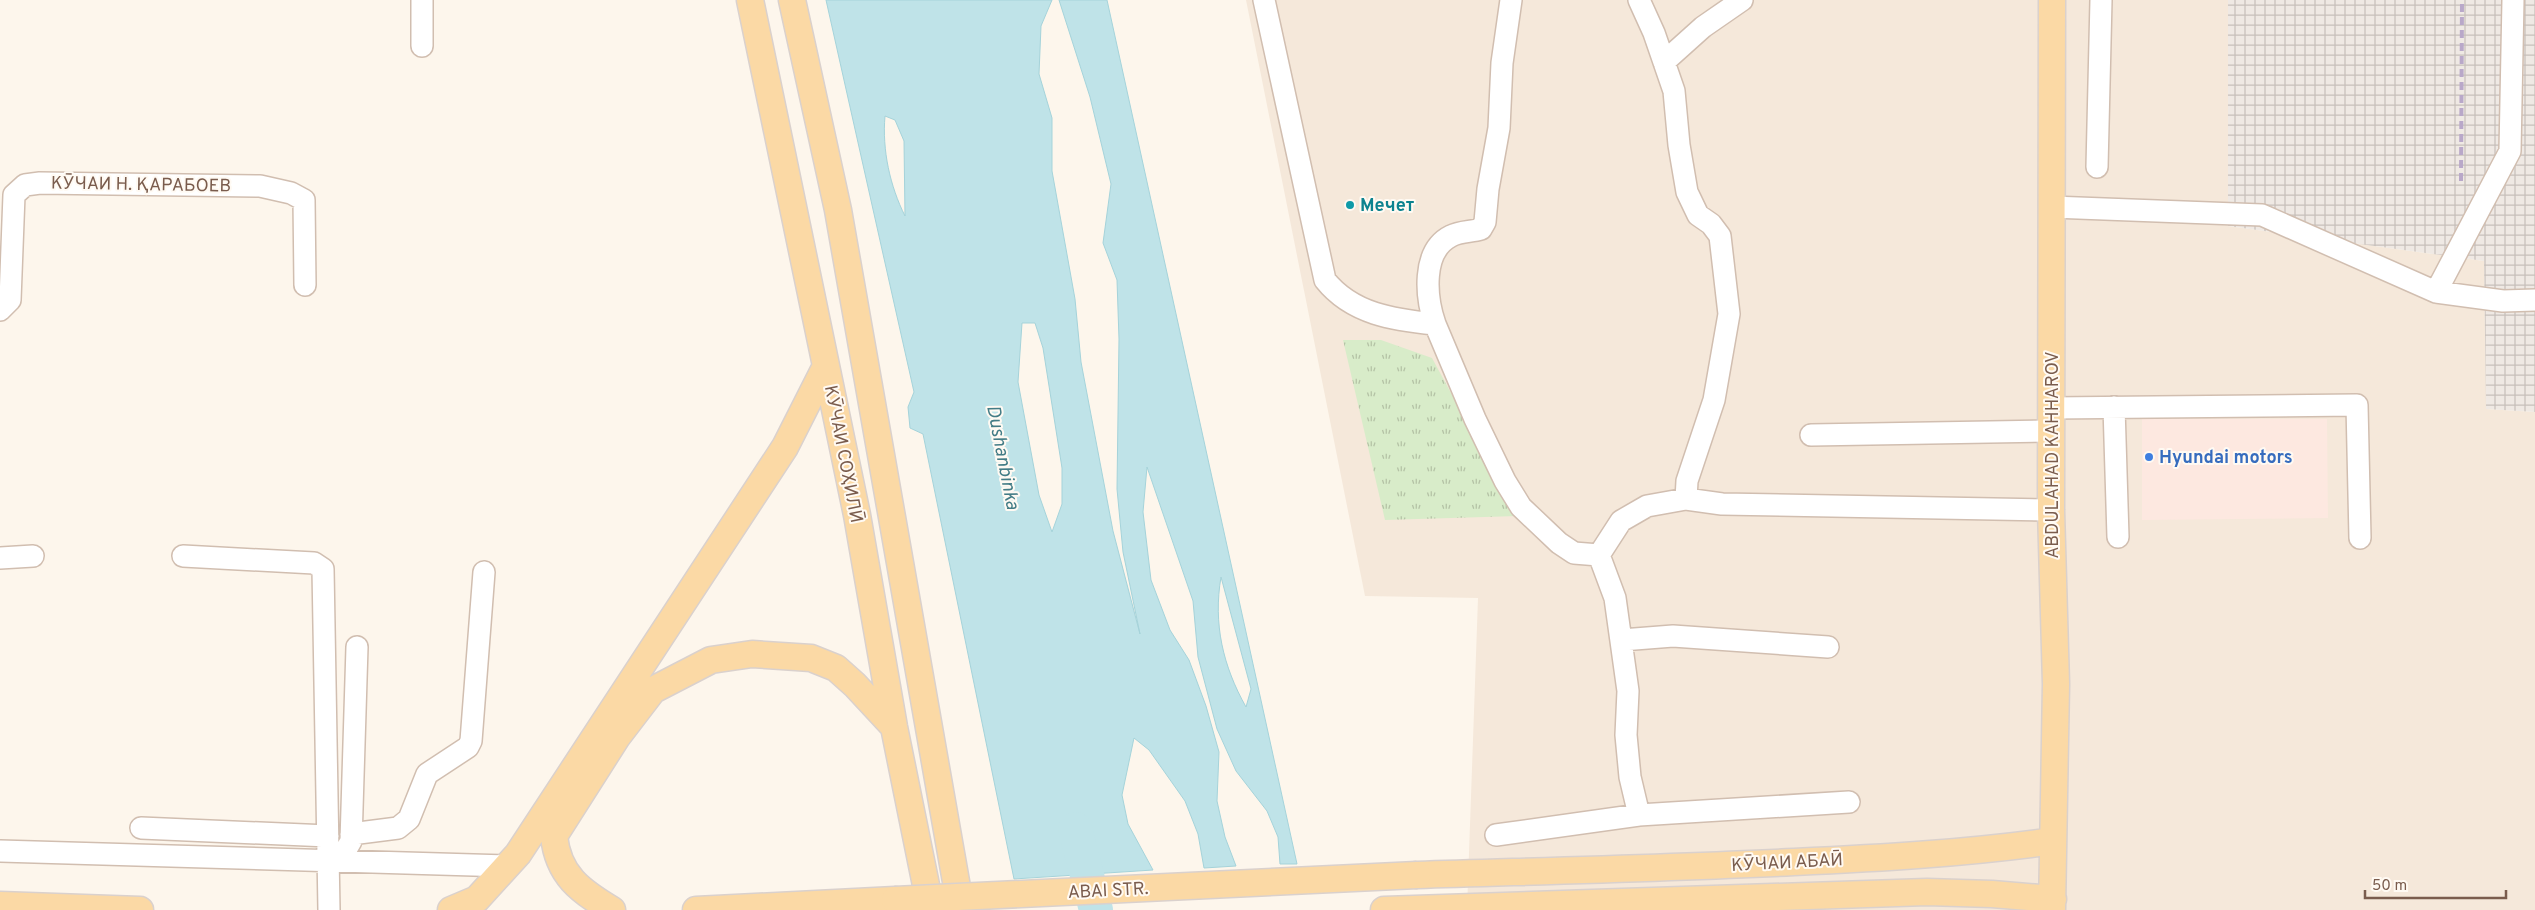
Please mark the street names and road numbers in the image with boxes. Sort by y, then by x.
street label: КӮЧАИ Н. ҚАРАБОЕВ [51,171,231,199]
street label: ABDULAHAD KAHHAROV [2042,351,2065,559]
street label: КӮЧАИ СОҲИЛӢ [818,383,868,525]
street label: КӮЧАИ АБАӢ [1731,848,1843,878]
street label: ABAI STR. [1067,878,1149,905]

